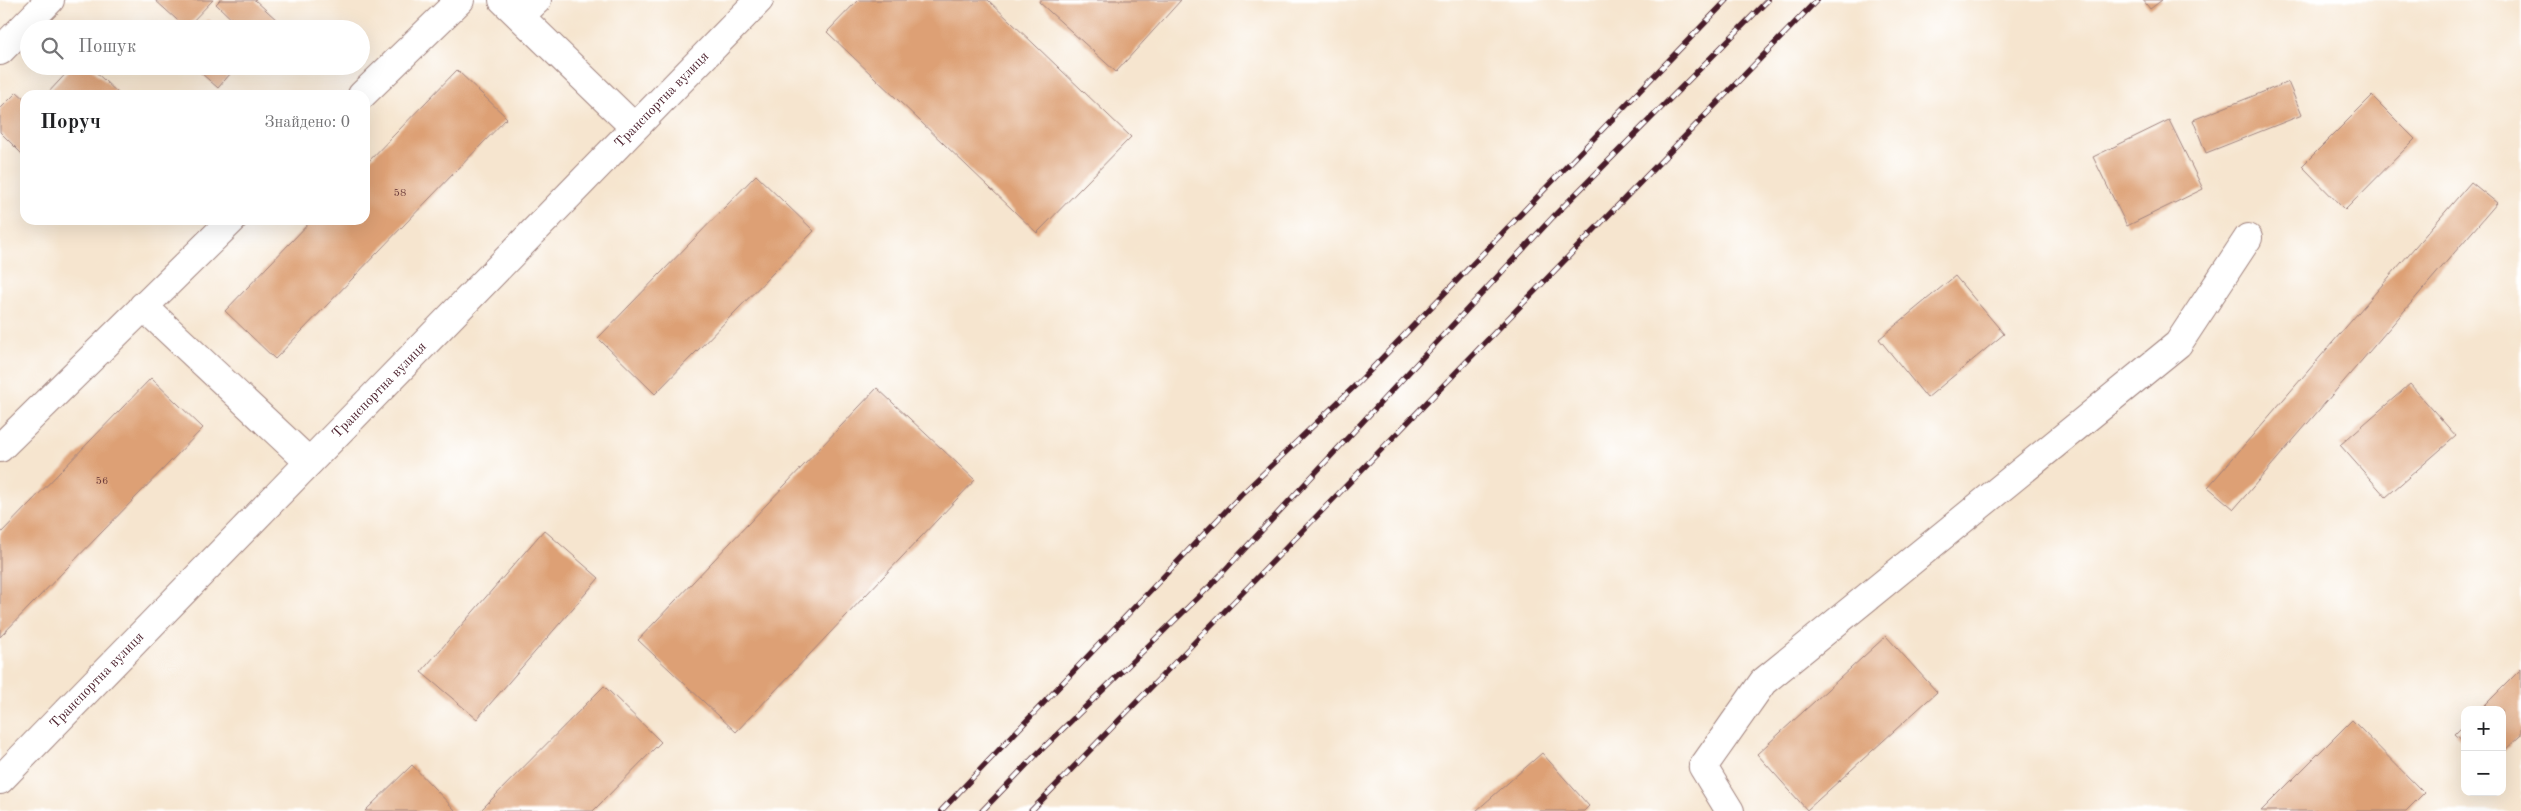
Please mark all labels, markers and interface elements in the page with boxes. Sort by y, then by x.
search box [20,20,370,75]
icon: search [38,34,66,62]
text: Пошук [78,38,136,57]
street label: Транспортна вулиця [612,49,711,151]
text: Поруч [40,112,101,133]
text: Знайдено: 0 [265,115,350,131]
house number: 58 [394,188,406,199]
street label: Транспортна вулиця [330,339,429,441]
house number: 56 [96,476,108,487]
street label: Транспортна вулиця [47,630,147,731]
map controls [2461,706,2506,796]
button: + [2461,706,2506,751]
button: − [2461,751,2506,796]

